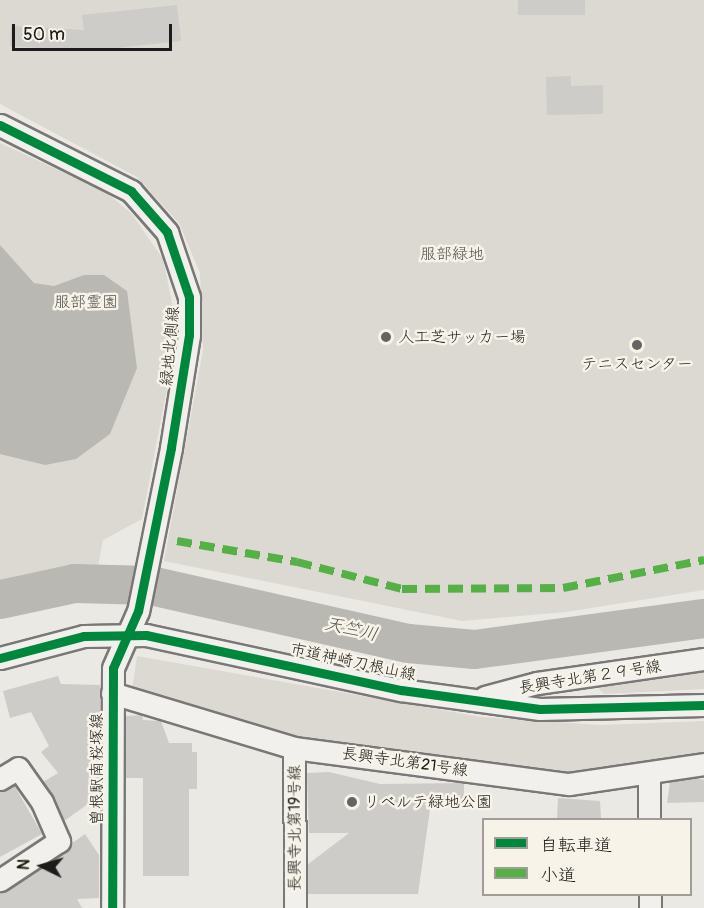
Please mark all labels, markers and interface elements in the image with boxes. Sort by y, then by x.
scale bar [15,12,176,50]
text: 50 m [23,23,65,46]
park label: 服部緑地 [420,244,484,264]
park label: 服部霊園 [54,292,118,312]
street label: 緑地北側線 [157,305,183,387]
place label: 人工芝サッカー場 [398,327,526,347]
marker: 人工芝サッカー場 [379,330,393,344]
marker: テニスセンター [630,338,644,352]
place label: テニスセンター [581,354,693,374]
water label: 天竺川 [322,613,380,647]
street label: 市道神崎刀根山線 [288,639,418,685]
street label: 長興寺北第２９号線 [517,656,663,698]
street label: 曽根駅南桜塚線 [87,713,107,825]
street label: 長興寺北第21号線 [341,744,469,780]
street label: 長興寺北第19号線 [285,765,305,891]
place label: リベルテ緑地公園 [364,792,492,812]
marker: リベルテ緑地公園 [345,795,359,809]
legend [482,818,692,896]
text: 自転車道 [540,834,612,857]
north arrow [12,836,72,896]
text: N [14,858,35,871]
text: 小道 [540,864,576,887]

